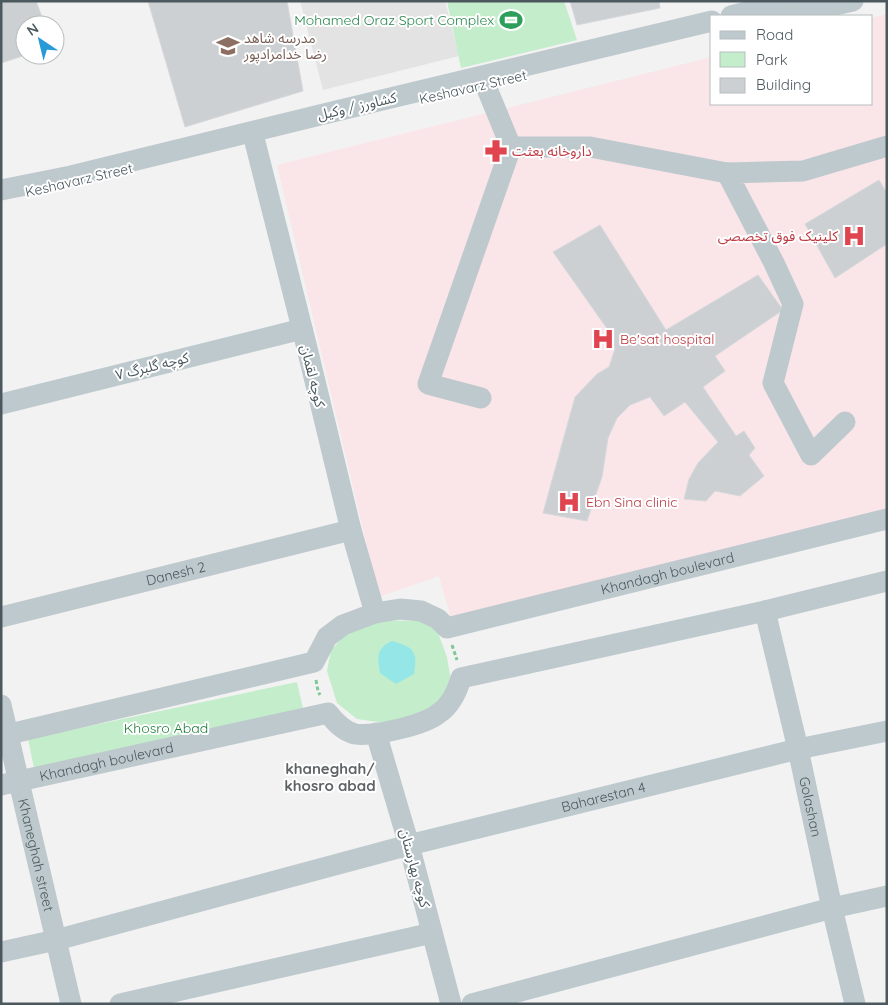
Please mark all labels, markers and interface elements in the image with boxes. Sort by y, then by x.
sports icon: Mohamed Oraz Sport Complex [498,7,524,33]
place label: Mohamed Oraz Sport Complex [294,11,494,29]
north arrow [15,15,65,65]
legend [710,15,873,105]
text: N [23,19,42,40]
text: Road [756,25,793,44]
place label: مدرسه شاهد رضا خدامرادپور [243,29,327,64]
school or university icon: مدرسه شاهد رضا خدامرادپور [215,33,241,59]
text: Park [756,50,788,69]
street label: Keshavarz Street [417,66,529,108]
text: Building [756,75,811,94]
street label: کشاورز / وکیل [316,88,399,124]
pharmacy icon: داروخانه بعثت [483,138,509,164]
place label: داروخانه بعثت [512,142,592,160]
street label: Keshavarz Street [23,159,135,201]
hospital icon: کلینیک فوق تخصصی [841,223,867,249]
place label: کلینیک فوق تخصصی [718,227,838,245]
hospital icon: Be'sat hospital [590,326,616,352]
place label: Be'sat hospital [620,330,714,348]
street label: کوچه لقمان [296,343,329,409]
street label: کوچه گلبرگ ۷ [113,348,191,385]
hospital icon: Ebn Sina clinic [556,489,582,515]
place label: Ebn Sina clinic [586,493,677,511]
street label: Khandagh boulevard [599,548,736,599]
street label: Danesh 2 [144,557,208,590]
park label: Khosro Abad [124,719,208,737]
street label: Khandagh boulevard [38,738,175,785]
district label: khaneghah/ khosro abad [284,759,376,795]
street label: Golashan [795,775,826,839]
street label: Baharestan 4 [559,778,647,816]
street label: Khaneghah street [14,797,58,914]
street label: کوچه بهارستان [395,827,434,910]

